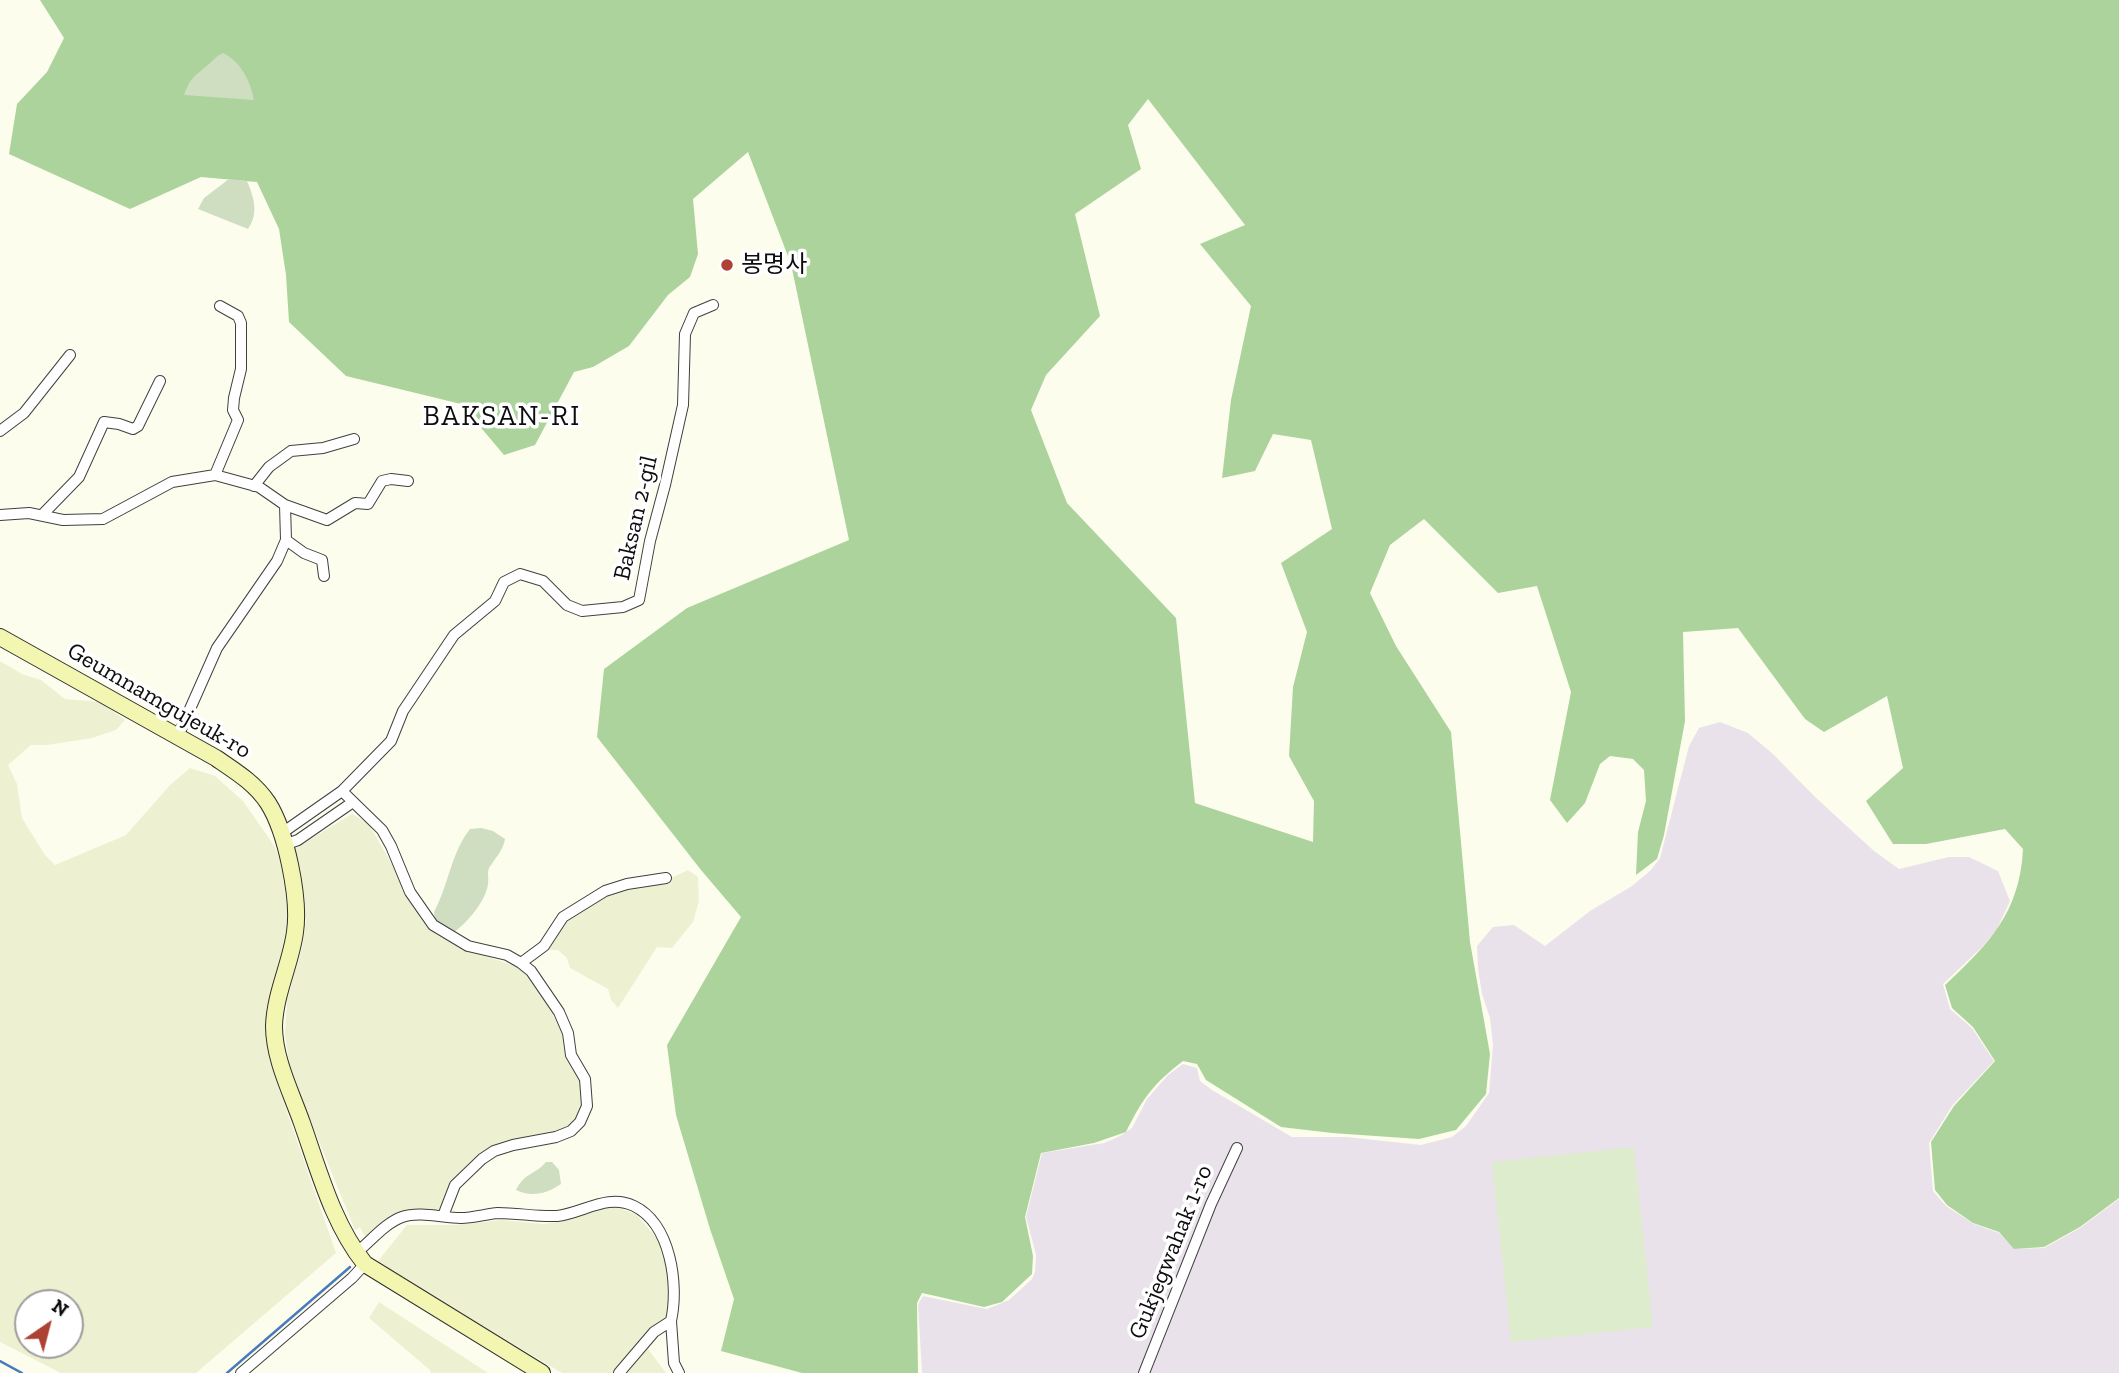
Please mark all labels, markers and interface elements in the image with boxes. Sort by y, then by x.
place label: 봉명사 [741,251,807,279]
marker: 봉명사 [719,257,735,273]
district label: BAKSAN-RI [424,400,580,434]
street label: Baksan 2-gil [608,453,664,583]
street label: Geumnamgujeuk-ro [62,637,256,765]
street label: Gukjegwahak 1-ro [1123,1161,1219,1343]
north arrow [14,1289,84,1359]
text: N [48,1294,73,1322]

